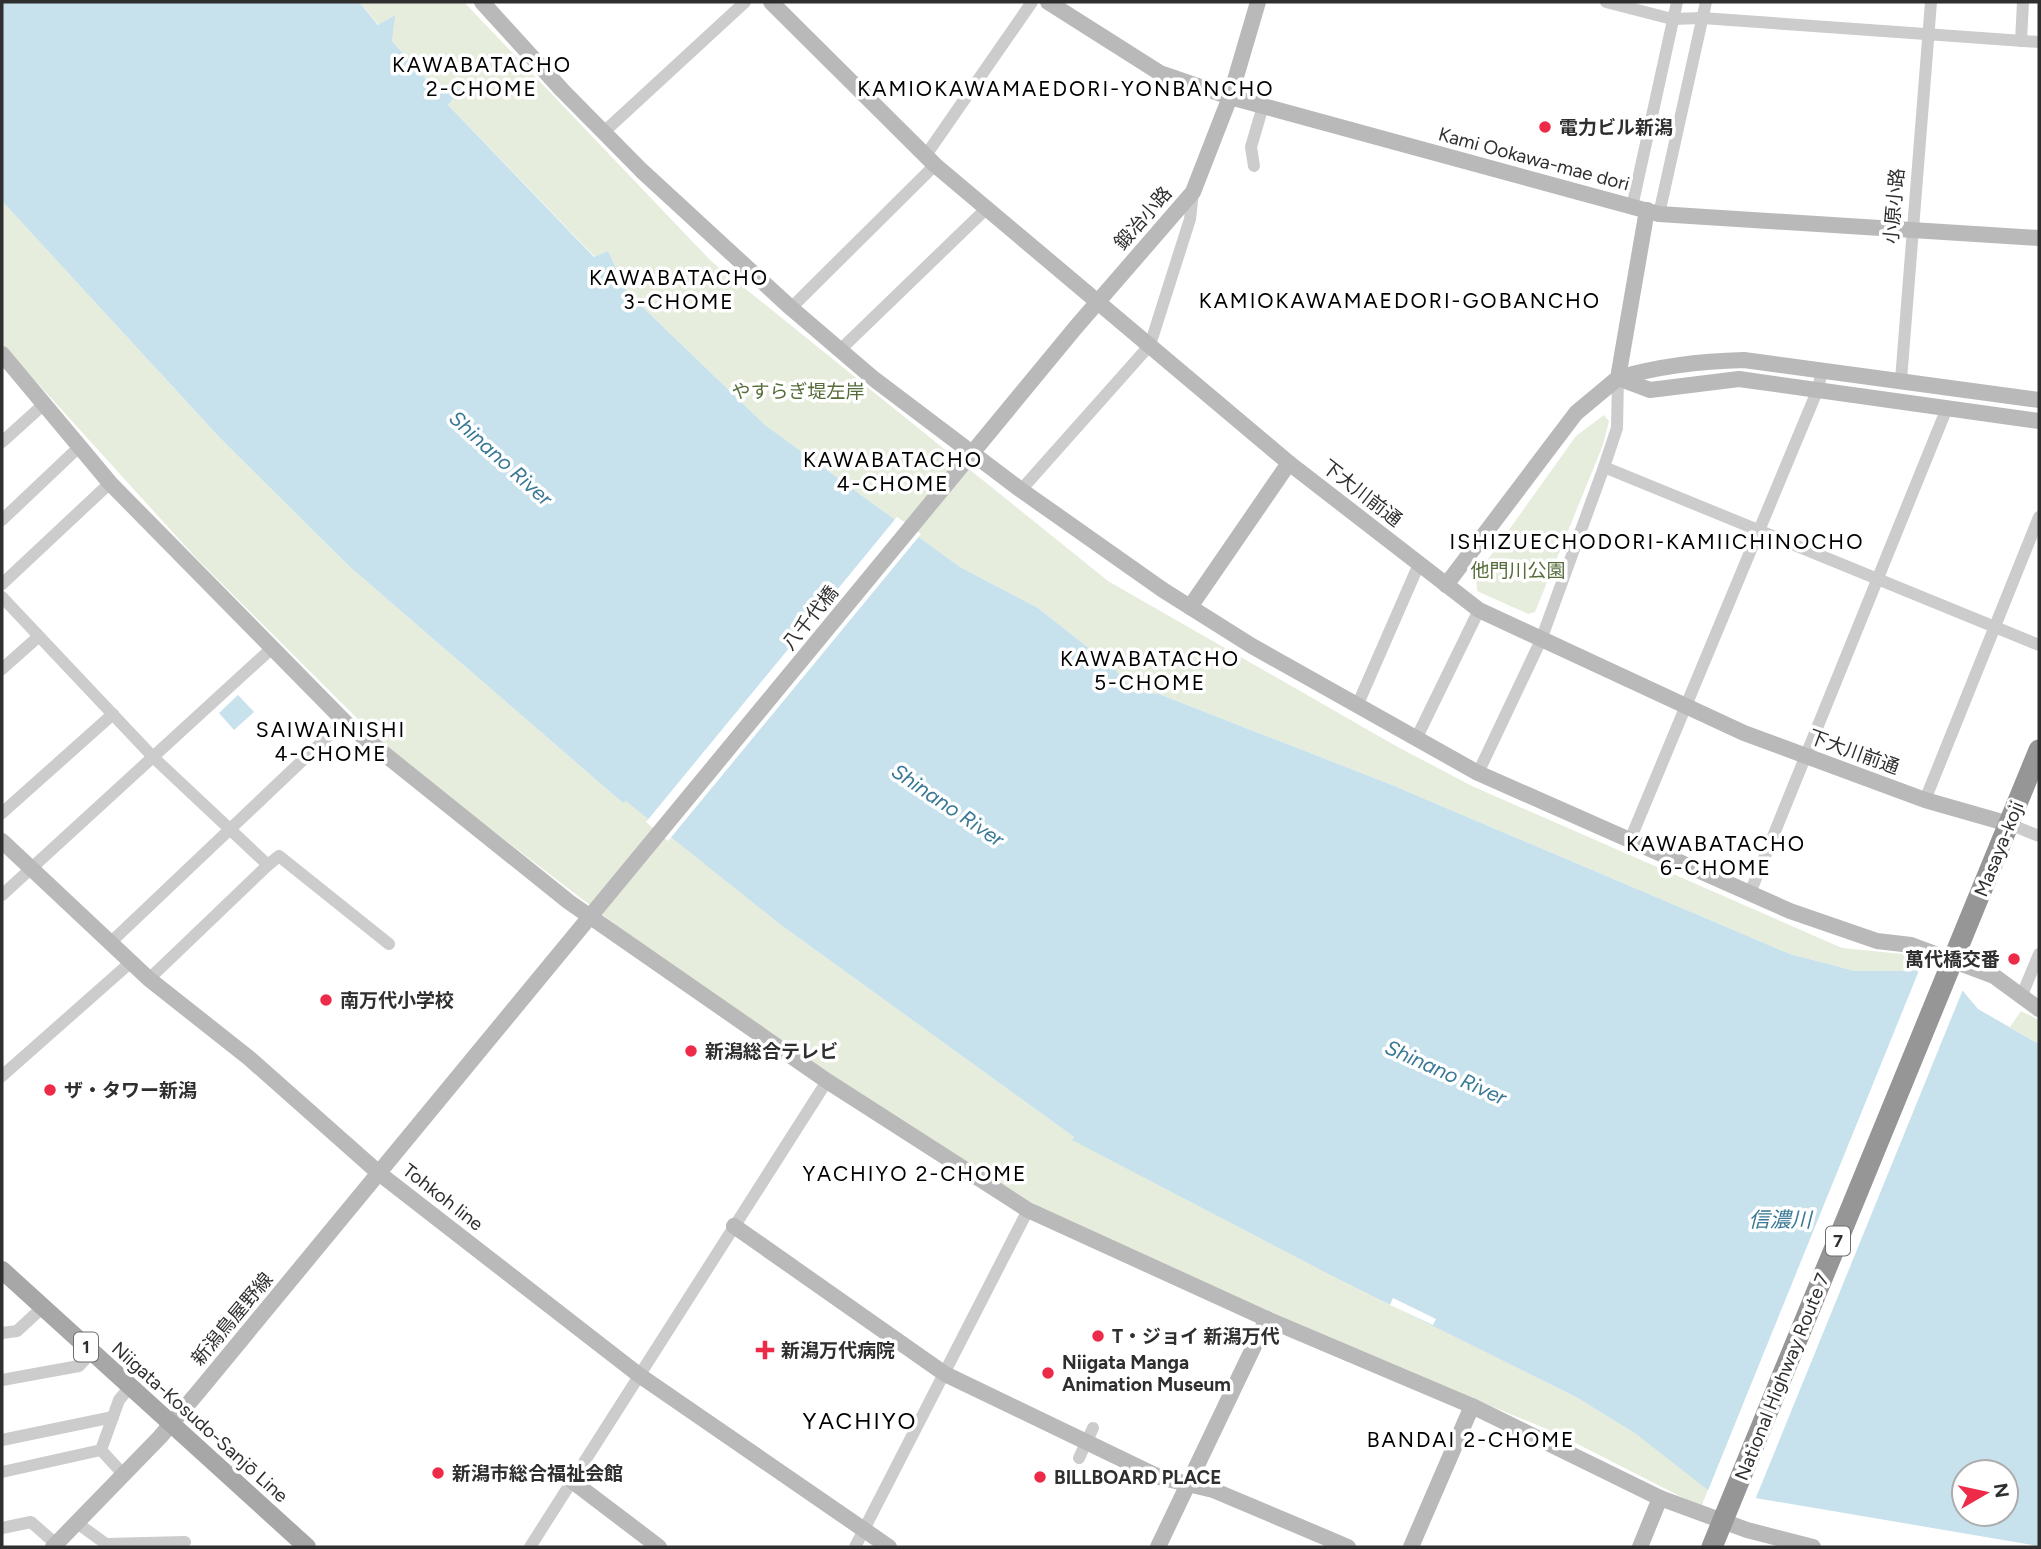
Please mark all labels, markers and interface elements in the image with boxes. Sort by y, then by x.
district label: KAWABATACHO 2-CHOME [392,52,572,101]
district label: KAMIOKAWAMAEDORI-YONBANCHO [857,76,1275,101]
place label: 電力ビル新潟 [1559,116,1673,139]
marker: 電力ビル新潟 [1537,119,1553,135]
street label: Kami Ookawa-mae dori [1436,122,1632,196]
street label: 小原小路 [1879,167,1909,245]
street label: 鍛冶小路 [1109,182,1177,254]
district label: KAWABATACHO 3-CHOME [589,265,769,314]
district label: KAMIOKAWAMAEDORI-GOBANCHO [1199,288,1601,313]
park label: やすらぎ堤左岸 [731,380,865,403]
water label: Shinano River [444,405,558,511]
district label: KAWABATACHO 4-CHOME [803,447,983,496]
street label: 下大川前通 [1317,455,1407,531]
district label: ISHIZUECHODORI-KAMIICHINOCHO [1450,529,1864,554]
park label: 他門川公園 [1470,559,1566,582]
street label: 八千代橋 [777,581,843,655]
district label: KAWABATACHO 5-CHOME [1060,646,1240,695]
district label: SAIWAINISHI 4-CHOME [256,717,406,766]
street label: 下大川前通 [1805,725,1903,779]
water label: Shinano River [887,758,1010,852]
street label: Masaya-koji [1969,798,2029,900]
district label: KAWABATACHO 6-CHOME [1626,831,1806,880]
place label: 萬代橋交番 [1905,948,2000,971]
marker: 萬代橋交番 [2006,951,2022,967]
place label: 南万代小学校 [340,989,454,1012]
marker: 南万代小学校 [318,992,334,1008]
water label: Shinano River [1382,1034,1511,1110]
place label: 新潟総合テレビ [705,1040,838,1063]
marker: 新潟総合テレビ [683,1043,699,1059]
place label: ザ・タワー新潟 [64,1079,197,1102]
marker: ザ・タワー新潟 [42,1082,58,1098]
street label: Tohkoh line [398,1158,488,1236]
district label: YACHIYO 2-CHOME [802,1161,1028,1186]
water label: 信濃川 [1749,1207,1813,1232]
road number: 7 [1826,1226,1850,1256]
street label: 新潟鳥屋野線 [187,1268,277,1370]
street label: National Highway Route 7 [1730,1270,1834,1484]
place label: T・ジョイ 新潟万代 [1112,1325,1280,1348]
marker: T・ジョイ 新潟万代 [1090,1328,1106,1344]
road number: 1 [74,1332,98,1362]
street label: Niigata-Kosudo-Sanjō Line [107,1337,293,1507]
place label: 新潟万代病院 [781,1339,895,1362]
marker: 新潟万代病院 [755,1340,775,1360]
place label: Niigata Manga Animation Museum [1062,1351,1231,1396]
marker: Niigata Manga Animation Museum [1040,1365,1056,1381]
district label: YACHIYO [803,1407,917,1435]
district label: BANDAI 2-CHOME [1367,1427,1575,1452]
north arrow [1950,1458,2020,1528]
place label: 新潟市総合福祉会館 [452,1462,623,1485]
marker: 新潟市総合福祉会館 [430,1465,446,1481]
place label: BILLBOARD PLACE [1054,1466,1221,1489]
marker: BILLBOARD PLACE [1032,1469,1048,1485]
text: N [1989,1481,2014,1499]

